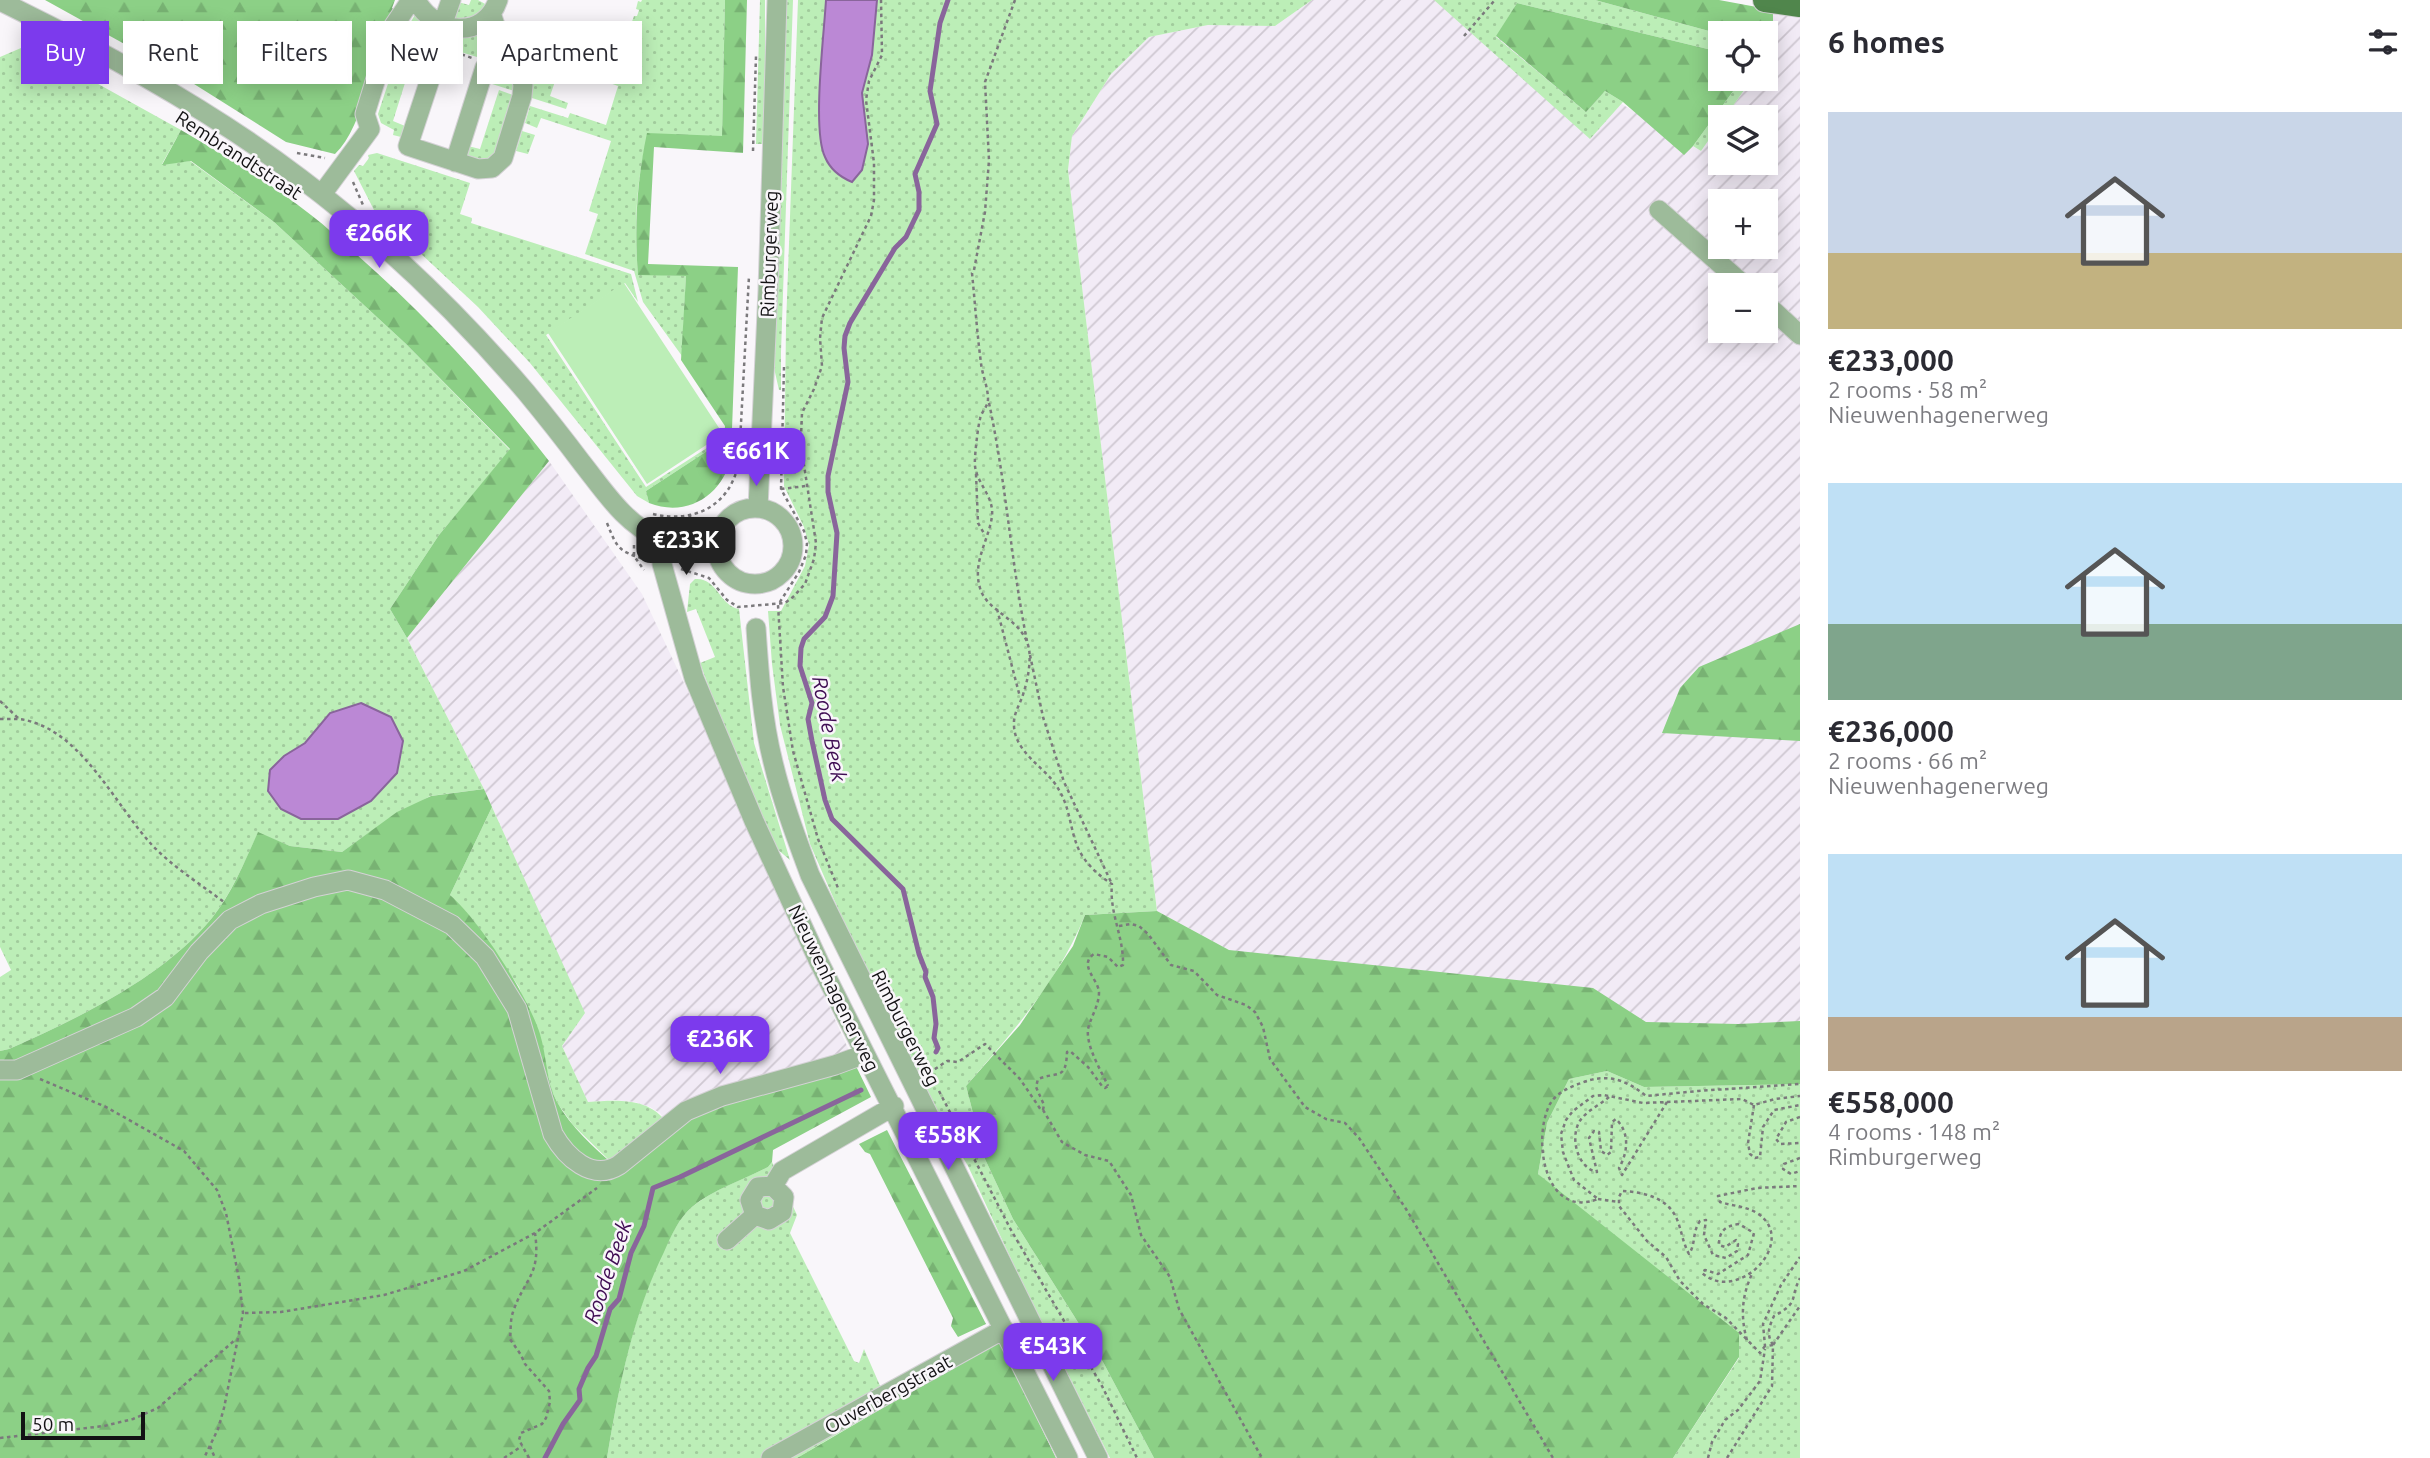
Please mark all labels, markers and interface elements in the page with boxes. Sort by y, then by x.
chip: Buy [21,21,109,84]
chip: Rent [123,21,223,84]
chip: Filters [237,21,352,84]
chip: New [366,21,463,84]
chip: Apartment [477,21,642,84]
map controls [1708,21,1778,343]
button: locate [1708,21,1778,91]
icon: filters [2364,23,2402,61]
text: 6 homes [1828,25,1945,59]
button: layers [1708,105,1778,175]
street label: Rembrandtstraat [172,106,307,204]
icon: home [2052,158,2178,284]
button: + [1708,189,1778,259]
street label: Rimburgerweg [756,190,782,318]
pin: €266K [330,210,428,270]
text: €266K [345,220,413,245]
button: − [1708,273,1778,343]
text: €233,000 [1828,343,1954,377]
text: 2 rooms · 58 m² [1828,377,1987,402]
text: Nieuwenhagenerweg [1828,402,2049,427]
pin: €661K [707,428,805,488]
text: €661K [722,438,790,463]
pin: €233K [637,518,735,577]
text: €233K [652,527,720,552]
icon: home [2052,529,2178,655]
water label: Roode Beek [808,674,852,784]
text: €236,000 [1828,714,1954,748]
text: 2 rooms · 66 m² [1828,748,1987,773]
text: Nieuwenhagenerweg [1828,773,2049,798]
icon: home [2052,900,2178,1026]
street label: Nieuwenhagenerweg [784,901,884,1075]
street label: Rimburgerweg [867,966,945,1090]
pin: €236K [671,1016,769,1076]
text: €236K [686,1026,754,1051]
text: €558,000 [1828,1085,1954,1119]
pin: €558K [899,1112,997,1172]
text: 4 rooms · 148 m² [1828,1119,2000,1144]
text: €558K [914,1122,982,1147]
text: Rimburgerweg [1828,1144,1982,1169]
water label: Roode Beek [578,1217,636,1326]
pin: €543K [1004,1324,1102,1383]
text: €543K [1019,1333,1087,1358]
street label: Ouverbergstraat [821,1350,956,1438]
scale bar [21,1409,145,1441]
text: 50 m [32,1413,74,1435]

